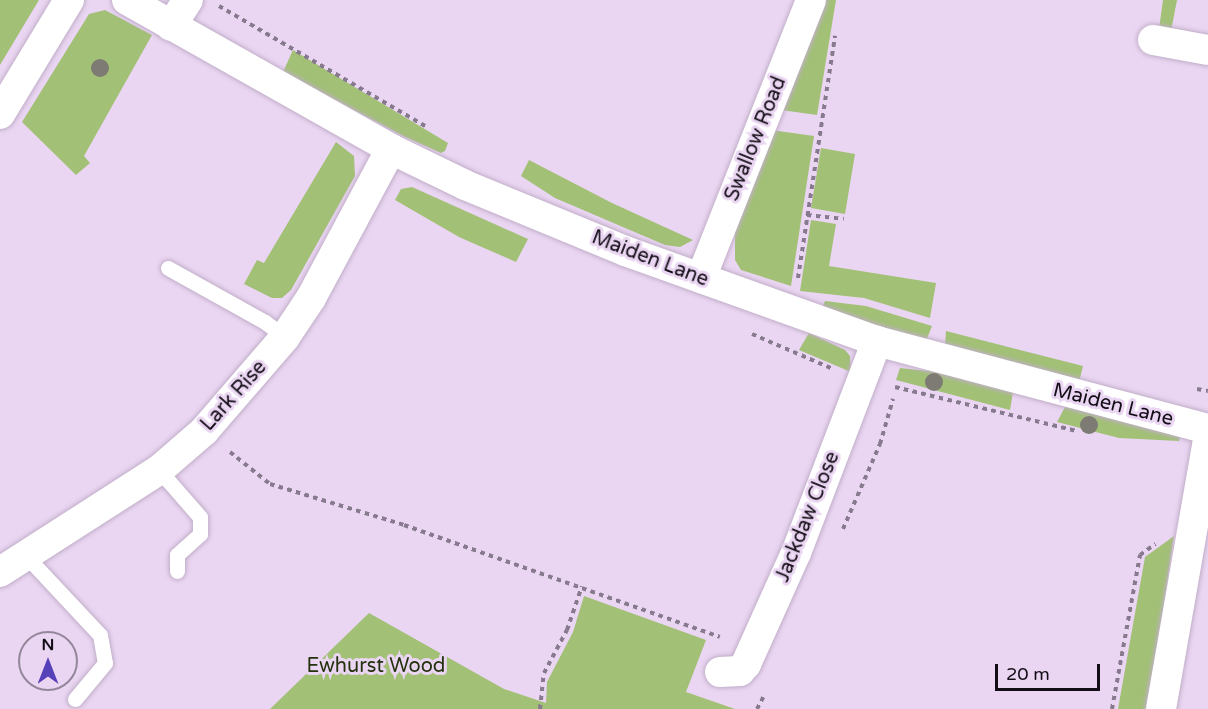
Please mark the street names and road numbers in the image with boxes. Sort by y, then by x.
street label: Swallow Road [720,73,792,205]
street label: Maiden Lane [588,226,712,292]
street label: Lark Rise [196,356,272,436]
street label: Maiden Lane [1050,378,1176,432]
street label: Jackdaw Close [771,448,845,586]

